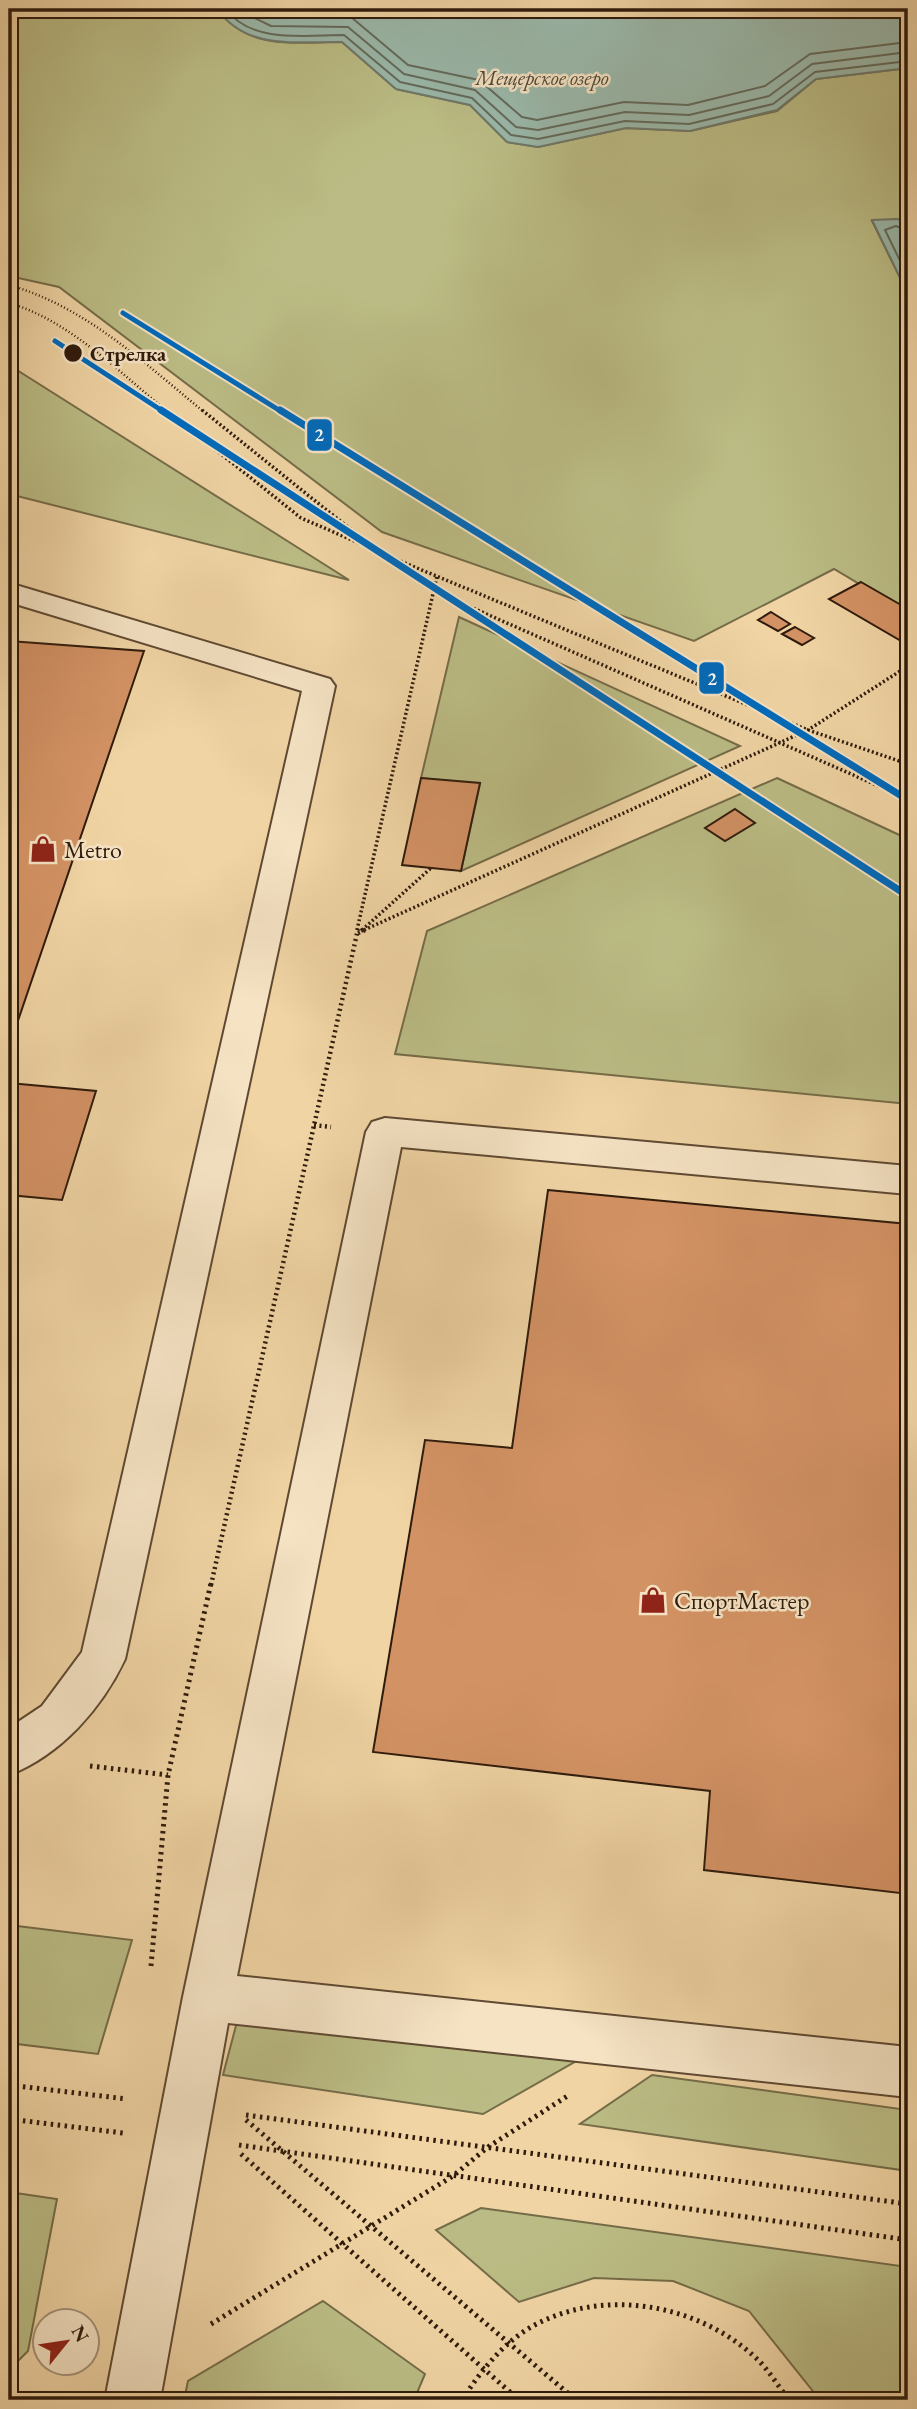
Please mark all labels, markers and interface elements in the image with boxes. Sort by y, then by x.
water label: Мещерское озеро [473,64,609,91]
place label: Стрелка [90,340,167,367]
marker: Стрелка [62,342,84,364]
line badge: 2 [306,418,333,452]
text: 2 [314,422,324,447]
line badge: 2 [698,661,725,695]
text: 2 [707,666,717,691]
shop icon: Metro [28,834,58,864]
place label: Metro [64,834,122,865]
shop icon: СпортМастер [638,1585,668,1615]
place label: СпортМастер [674,1585,809,1616]
north arrow [32,2308,102,2378]
text: N [66,2321,95,2347]

